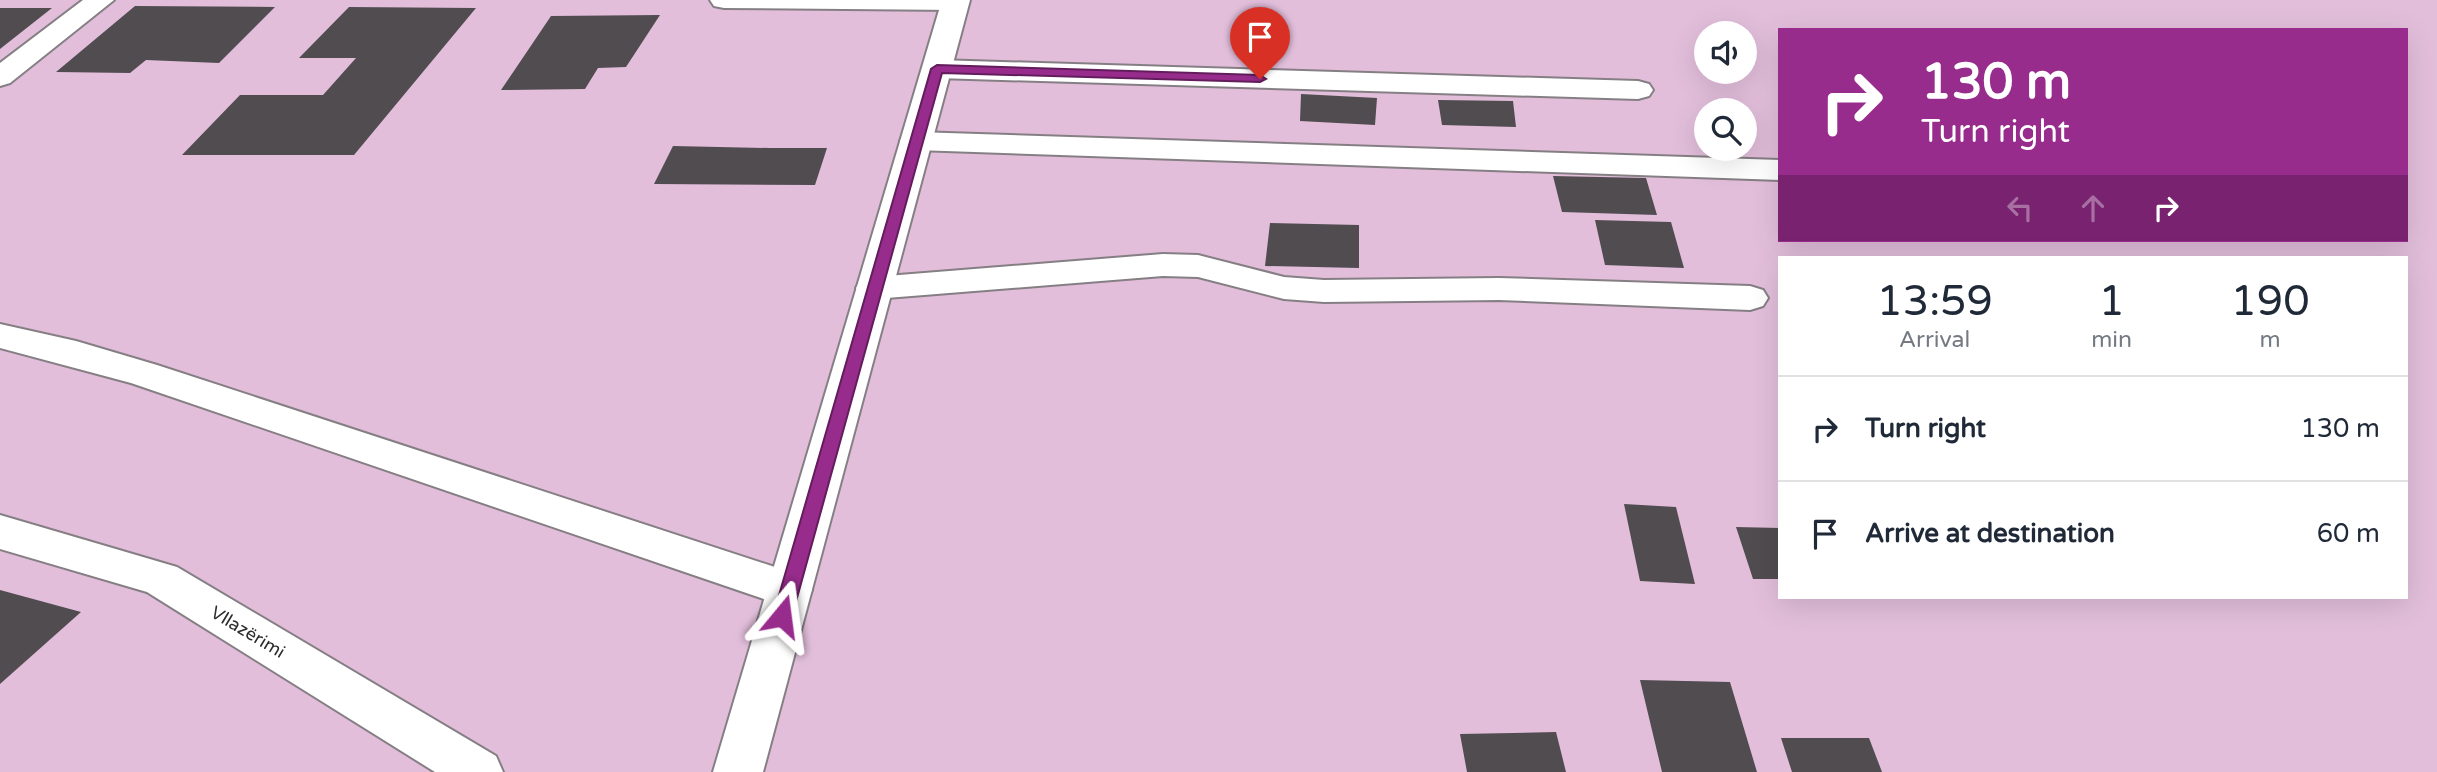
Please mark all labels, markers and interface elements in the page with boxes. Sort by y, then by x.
pin [1230,7,1290,79]
icon: arrive [1241,18,1279,56]
map controls [1694,21,1757,161]
button: sound [1694,21,1757,84]
text: 130 m [1921,53,2071,112]
icon: right [1806,56,1897,147]
button: search [1694,98,1757,161]
text: Turn right [1921,113,2070,151]
icon: left [2001,189,2039,227]
icon: ahead [2074,189,2112,227]
icon: right [2147,189,2185,227]
text: 13:59 [1876,276,1993,327]
text: 1 [2098,276,2125,327]
text: 190 [2230,276,2310,327]
text: Arrival [1899,326,1970,354]
text: min [2091,326,2132,354]
text: m [2259,326,2281,354]
icon: right [1806,410,1844,448]
text: Turn right [1865,413,1986,444]
text: 130 m [2300,413,2380,444]
icon: arrive [1806,515,1844,553]
text: Arrive at destination [1865,518,2115,549]
text: 60 m [2317,518,2380,549]
position arrow [745,579,819,653]
street label: Vllazërimi [207,601,289,663]

